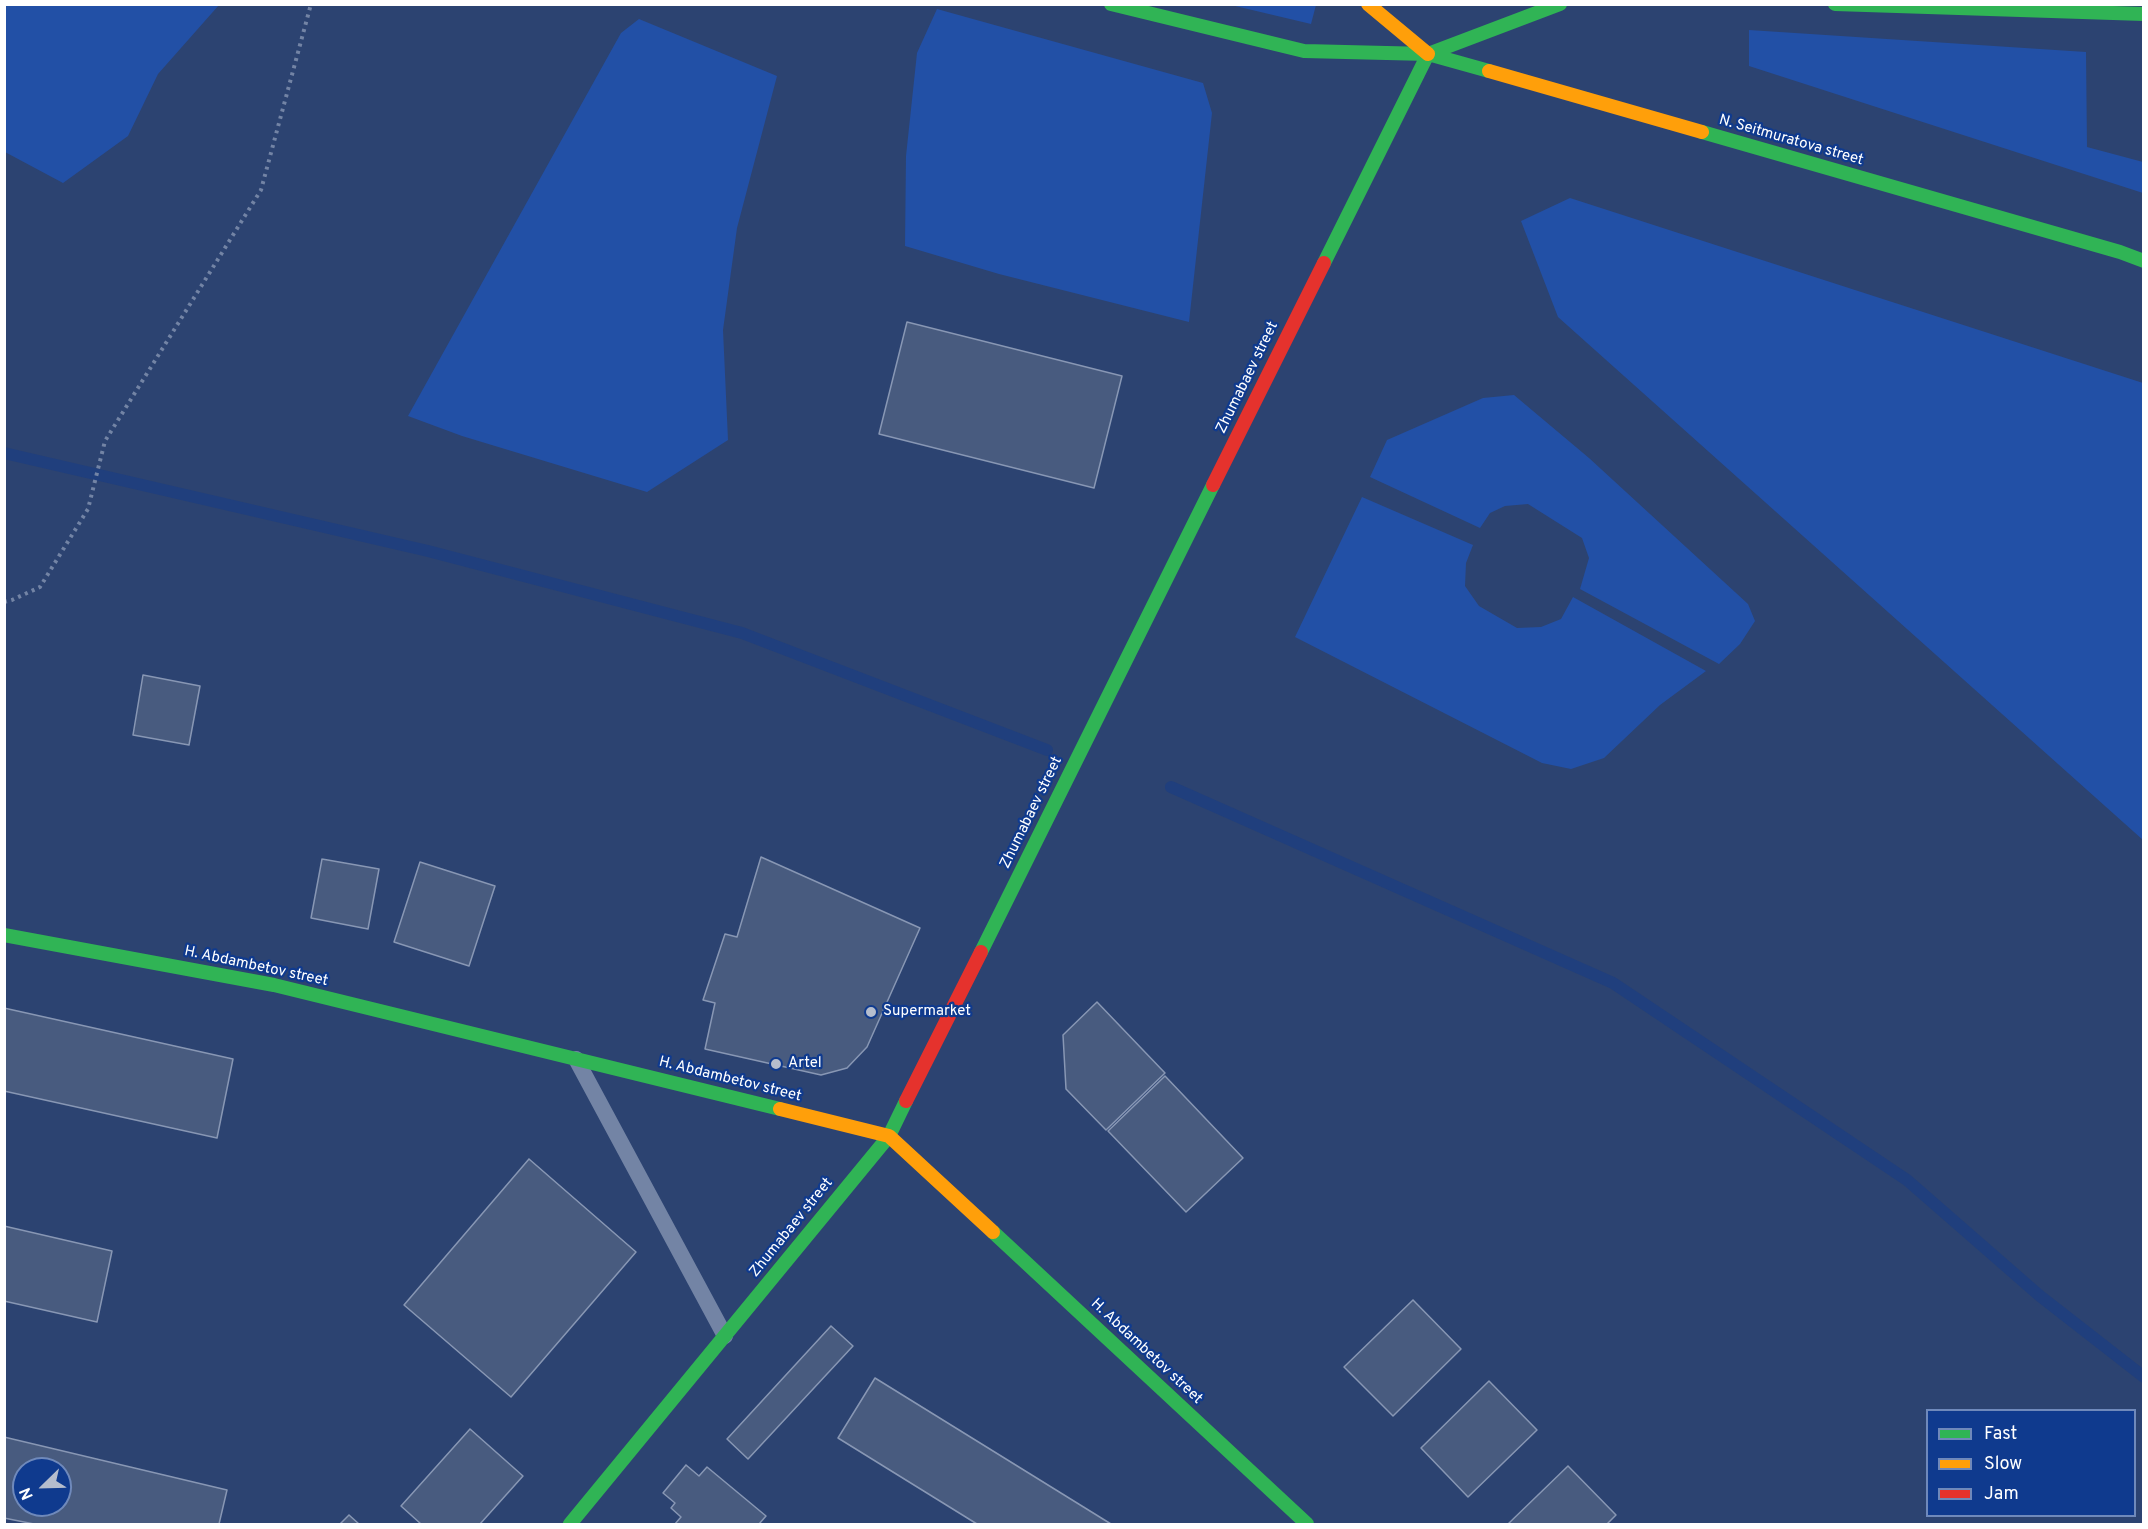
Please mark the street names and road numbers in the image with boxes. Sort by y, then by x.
street label: N. Seitmuratova street [1717,112,1865,170]
street label: Zhumabaev street [1213,319,1283,437]
street label: Zhumabaev street [997,754,1067,872]
street label: H. Abdambetov street [183,943,329,991]
street label: H. Abdambetov street [657,1054,803,1106]
street label: Zhumabaev street [746,1175,838,1281]
street label: H. Abdambetov street [1086,1296,1206,1408]

